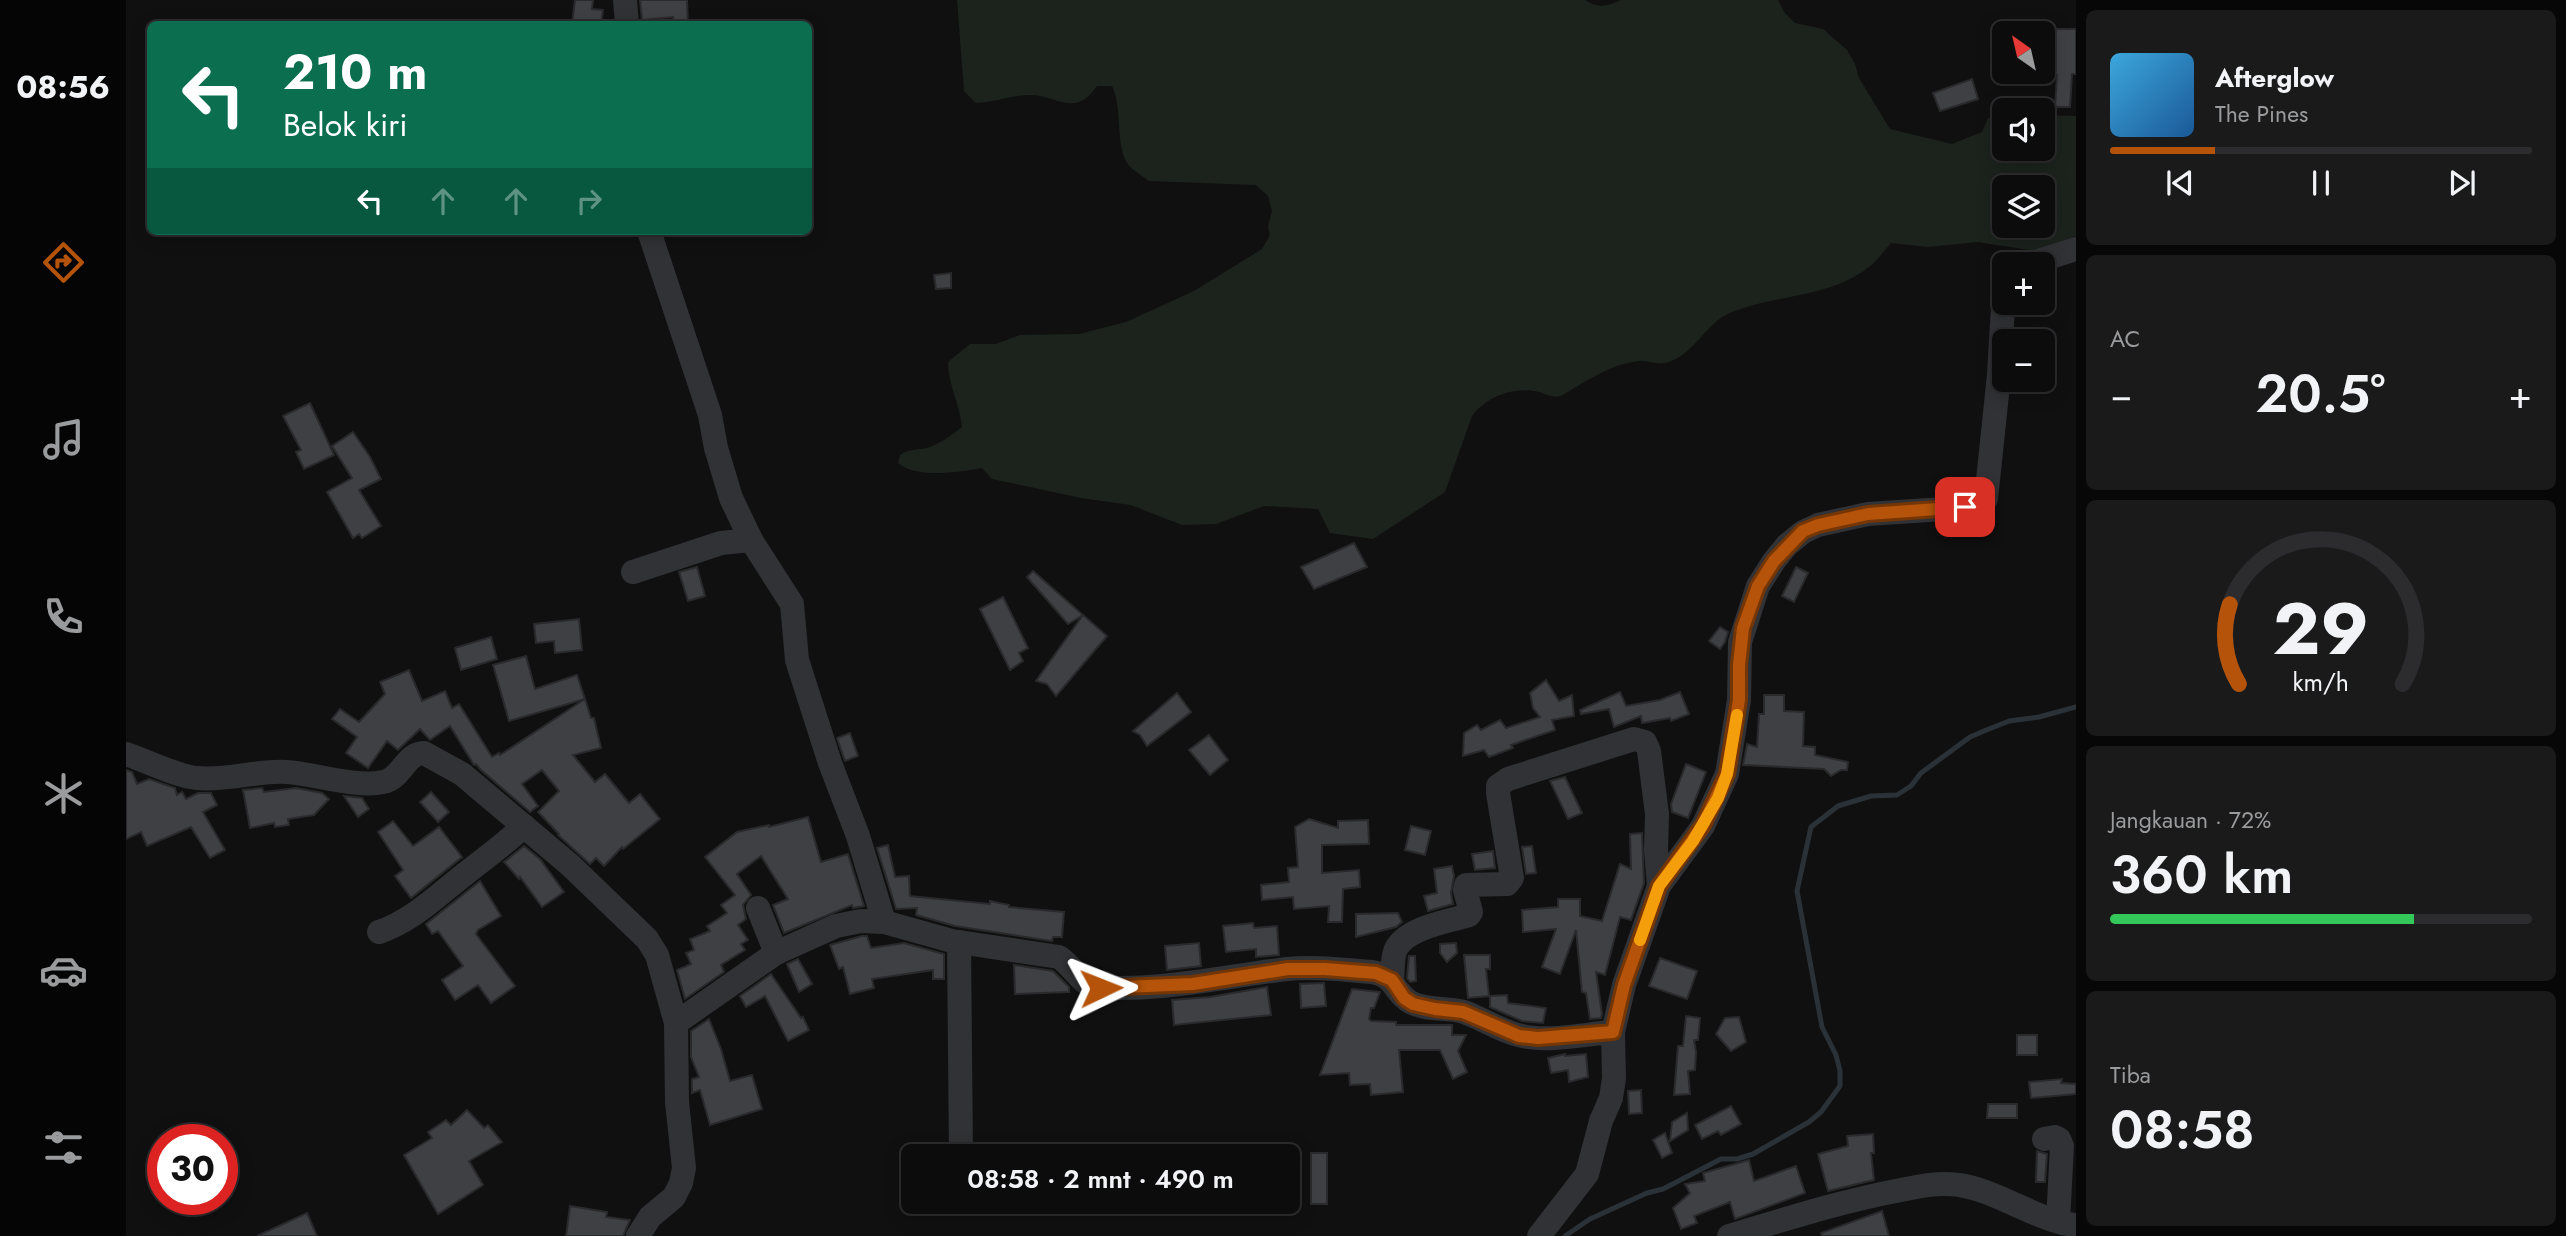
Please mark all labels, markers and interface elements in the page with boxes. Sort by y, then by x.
north arrow [1992,21,2054,84]
map controls [1992,21,2055,392]
text: 210 m [283,37,427,107]
icon: left [168,49,259,140]
text: Afterglow [2215,59,2334,97]
text: 08:56 [16,64,110,110]
text: The Pines [2215,97,2308,131]
button: sound [1992,98,2055,161]
text: Belok kiri [283,102,408,148]
icon: previous [2161,164,2199,202]
icon: pause [2302,164,2340,202]
icon: next [2443,164,2481,202]
button: layers [1992,175,2055,238]
icon: left [351,182,389,220]
icon: ahead [424,182,462,220]
icon: ahead [497,182,535,220]
icon: right [570,182,608,220]
icon: directions [39,238,88,287]
button: + [1992,252,2055,315]
text: AC [2110,322,2140,356]
button: − [1992,329,2055,392]
text: 20.5° [2256,356,2385,432]
text: − [2110,367,2132,422]
text: + [2509,367,2532,422]
icon: music [39,415,88,464]
pin [1935,477,1995,537]
icon: arrive [1946,488,1984,526]
text: 29 [2273,576,2369,681]
icon: phone [39,592,88,641]
text: km/h [2293,664,2349,700]
icon: climate [39,769,88,818]
text: Jangkauan · 72% [2110,803,2271,837]
text: 360 km [2110,837,2293,913]
icon: car [39,946,88,995]
position arrow [1064,951,1138,1025]
text: Tiba [2110,1058,2151,1092]
text: 08:58 [2110,1092,2255,1168]
icon: filters [39,1123,88,1172]
speed limit sign: 30 [147,1124,238,1215]
text: 08:58 · 2 mnt · 490 m [967,1160,1234,1198]

